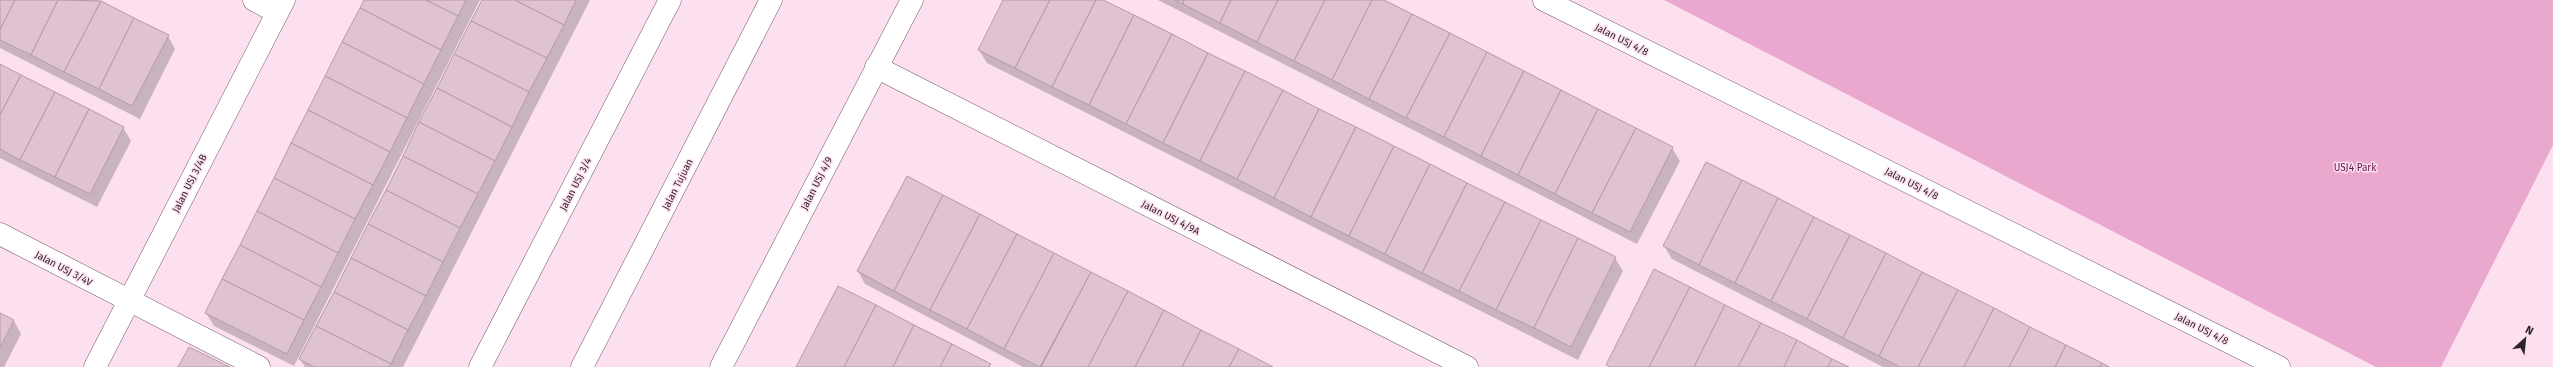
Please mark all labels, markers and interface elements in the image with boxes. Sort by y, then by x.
street label: Jalan USJ 4/8 [1593,21,1651,59]
street label: Jalan USJ 3/4B [170,152,210,215]
street label: Jalan USJ 3/4 [557,155,595,213]
street label: Jalan USJ 4/9 [798,155,835,212]
street label: Jalan Tujuan [660,157,696,212]
park label: USJ4 Park [2334,162,2377,174]
street label: Jalan USJ 4/8 [1883,165,1941,203]
street label: Jalan USJ 4/9A [1139,198,1202,238]
street label: Jalan USJ 3/4V [33,249,95,289]
street label: Jalan USJ 4/8 [2173,310,2231,348]
north arrow [2505,319,2545,359]
text: N [2523,323,2536,338]

